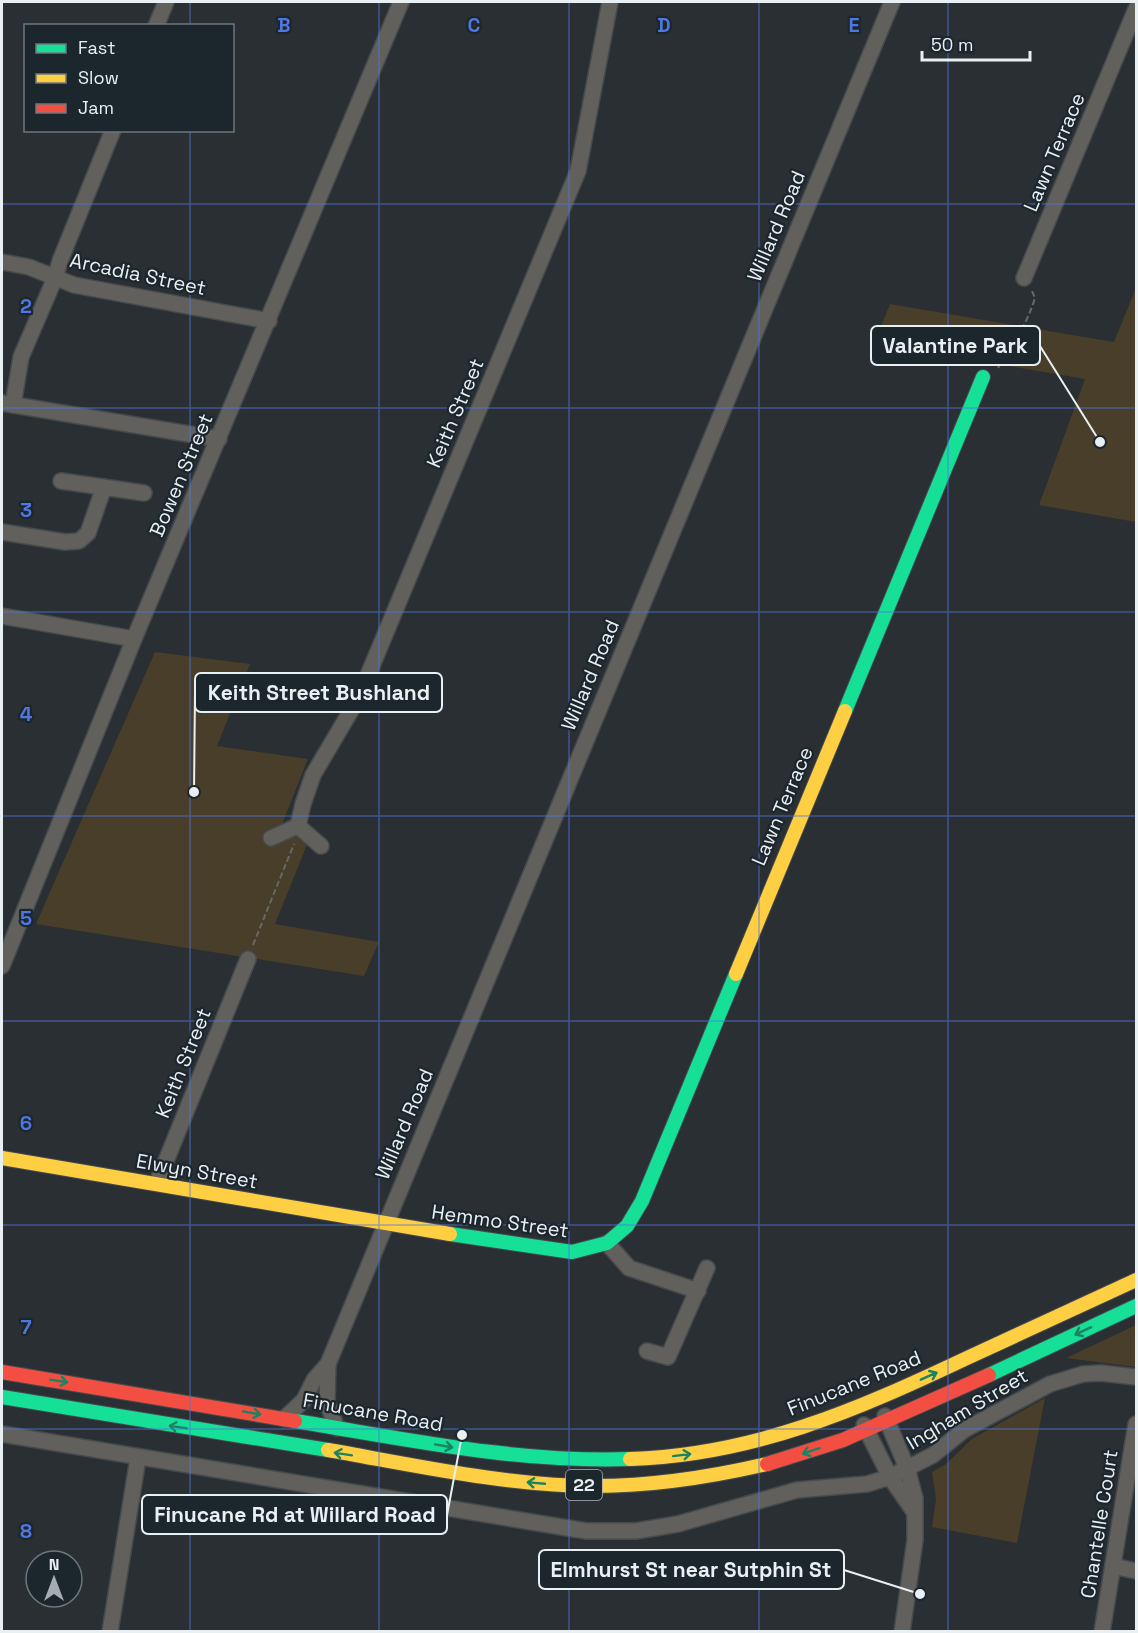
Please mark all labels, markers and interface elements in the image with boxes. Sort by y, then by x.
text: B [277,12,291,38]
text: C [468,12,481,38]
text: D [657,12,671,38]
text: E [848,12,860,38]
legend [24,24,234,132]
scale bar [922,24,1030,62]
text: 50 m [931,33,973,56]
text: Fast [78,36,115,59]
text: Slow [78,66,119,89]
street label: Lawn Terrace [1017,89,1091,215]
text: Jam [78,96,114,119]
street label: Willard Road [741,167,811,285]
street label: Arcadia Street [68,247,208,301]
text: 2 [20,293,32,319]
callout: Valantine Park [871,326,1040,365]
text: Valantine Park [882,332,1028,359]
street label: Keith Street [420,354,490,472]
street label: Bowen Street [143,409,219,541]
text: 3 [20,497,32,523]
street label: Willard Road [555,616,625,734]
callout: Keith Street Bushland [195,673,442,712]
text: Keith Street Bushland [208,679,430,706]
text: 4 [20,701,33,727]
street label: Lawn Terrace [745,743,819,869]
text: 5 [20,905,32,931]
street label: Keith Street [149,1004,217,1122]
street label: Willard Road [369,1065,439,1183]
text: 6 [20,1110,32,1136]
street label: Elwyn Street [134,1148,260,1194]
street label: Hemmo Street [430,1199,570,1243]
text: 7 [20,1314,32,1340]
one-way arrow [1075,1325,1093,1337]
street label: Finucane Road [783,1344,925,1422]
street label: Ingham Street [902,1363,1032,1455]
one-way arrow [919,1369,937,1381]
one-way arrow [49,1376,69,1387]
street label: Finucane Road [301,1387,445,1437]
one-way arrow [241,1408,261,1419]
one-way arrow [169,1421,189,1432]
one-way arrow [433,1441,453,1452]
one-way arrow [802,1446,821,1457]
one-way arrow [334,1448,354,1459]
street label: Chantelle Court [1074,1448,1124,1600]
one-way arrow [672,1449,692,1460]
road number: 22 [566,1470,602,1500]
one-way arrow [527,1477,546,1488]
callout: Finucane Rd at Willard Road [142,1495,447,1534]
text: Finucane Rd at Willard Road [154,1501,436,1528]
text: 8 [20,1518,32,1544]
north arrow [24,1549,84,1609]
callout: Elmhurst St near Sutphin St [539,1550,844,1589]
text: N [49,1554,59,1575]
text: Elmhurst St near Sutphin St [551,1556,831,1583]

